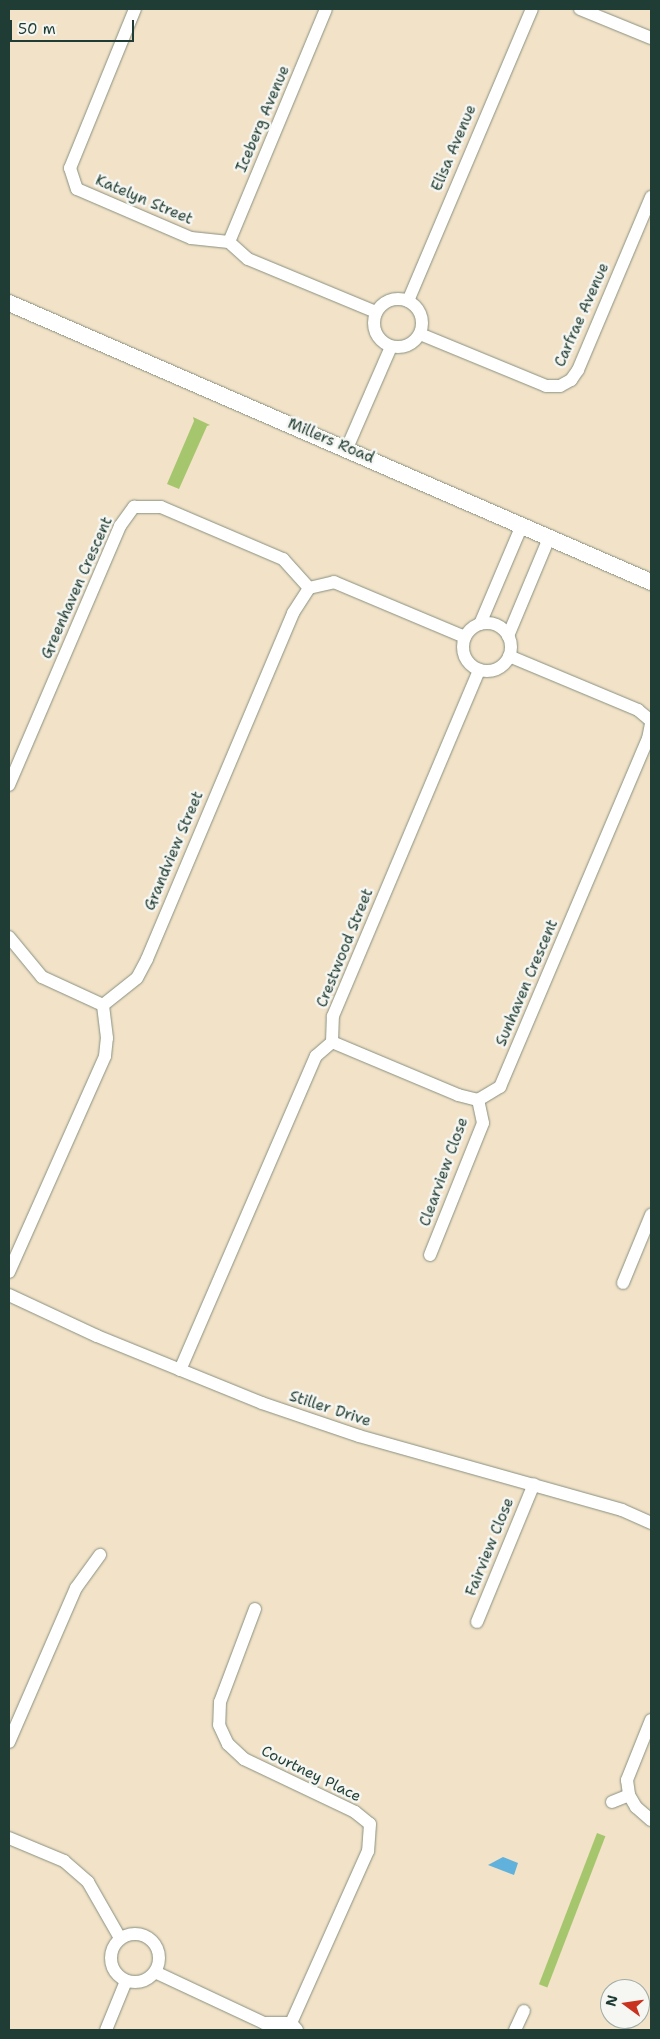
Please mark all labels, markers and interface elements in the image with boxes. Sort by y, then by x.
scale bar [12,10,136,42]
text: 50 m [18,19,56,39]
street label: Iceberg Avenue [232,63,294,175]
street label: Elisa Avenue [428,102,480,194]
street label: Katelyn Street [93,171,195,229]
street label: Carfrae Avenue [551,260,613,370]
street label: Millers Road [285,415,377,467]
street label: Greenhaven Crescent [38,514,116,662]
street label: Grandview Street [141,789,207,913]
street label: Crestwood Street [313,886,377,1010]
street label: Sunhaven Crescent [492,917,562,1049]
street label: Clearview Close [416,1115,472,1229]
street label: Stiller Drive [287,1387,373,1431]
street label: Fairview Close [462,1495,518,1599]
street label: Courtney Place [258,1742,364,1806]
north arrow [600,1979,650,2029]
text: N [601,1993,621,2008]

